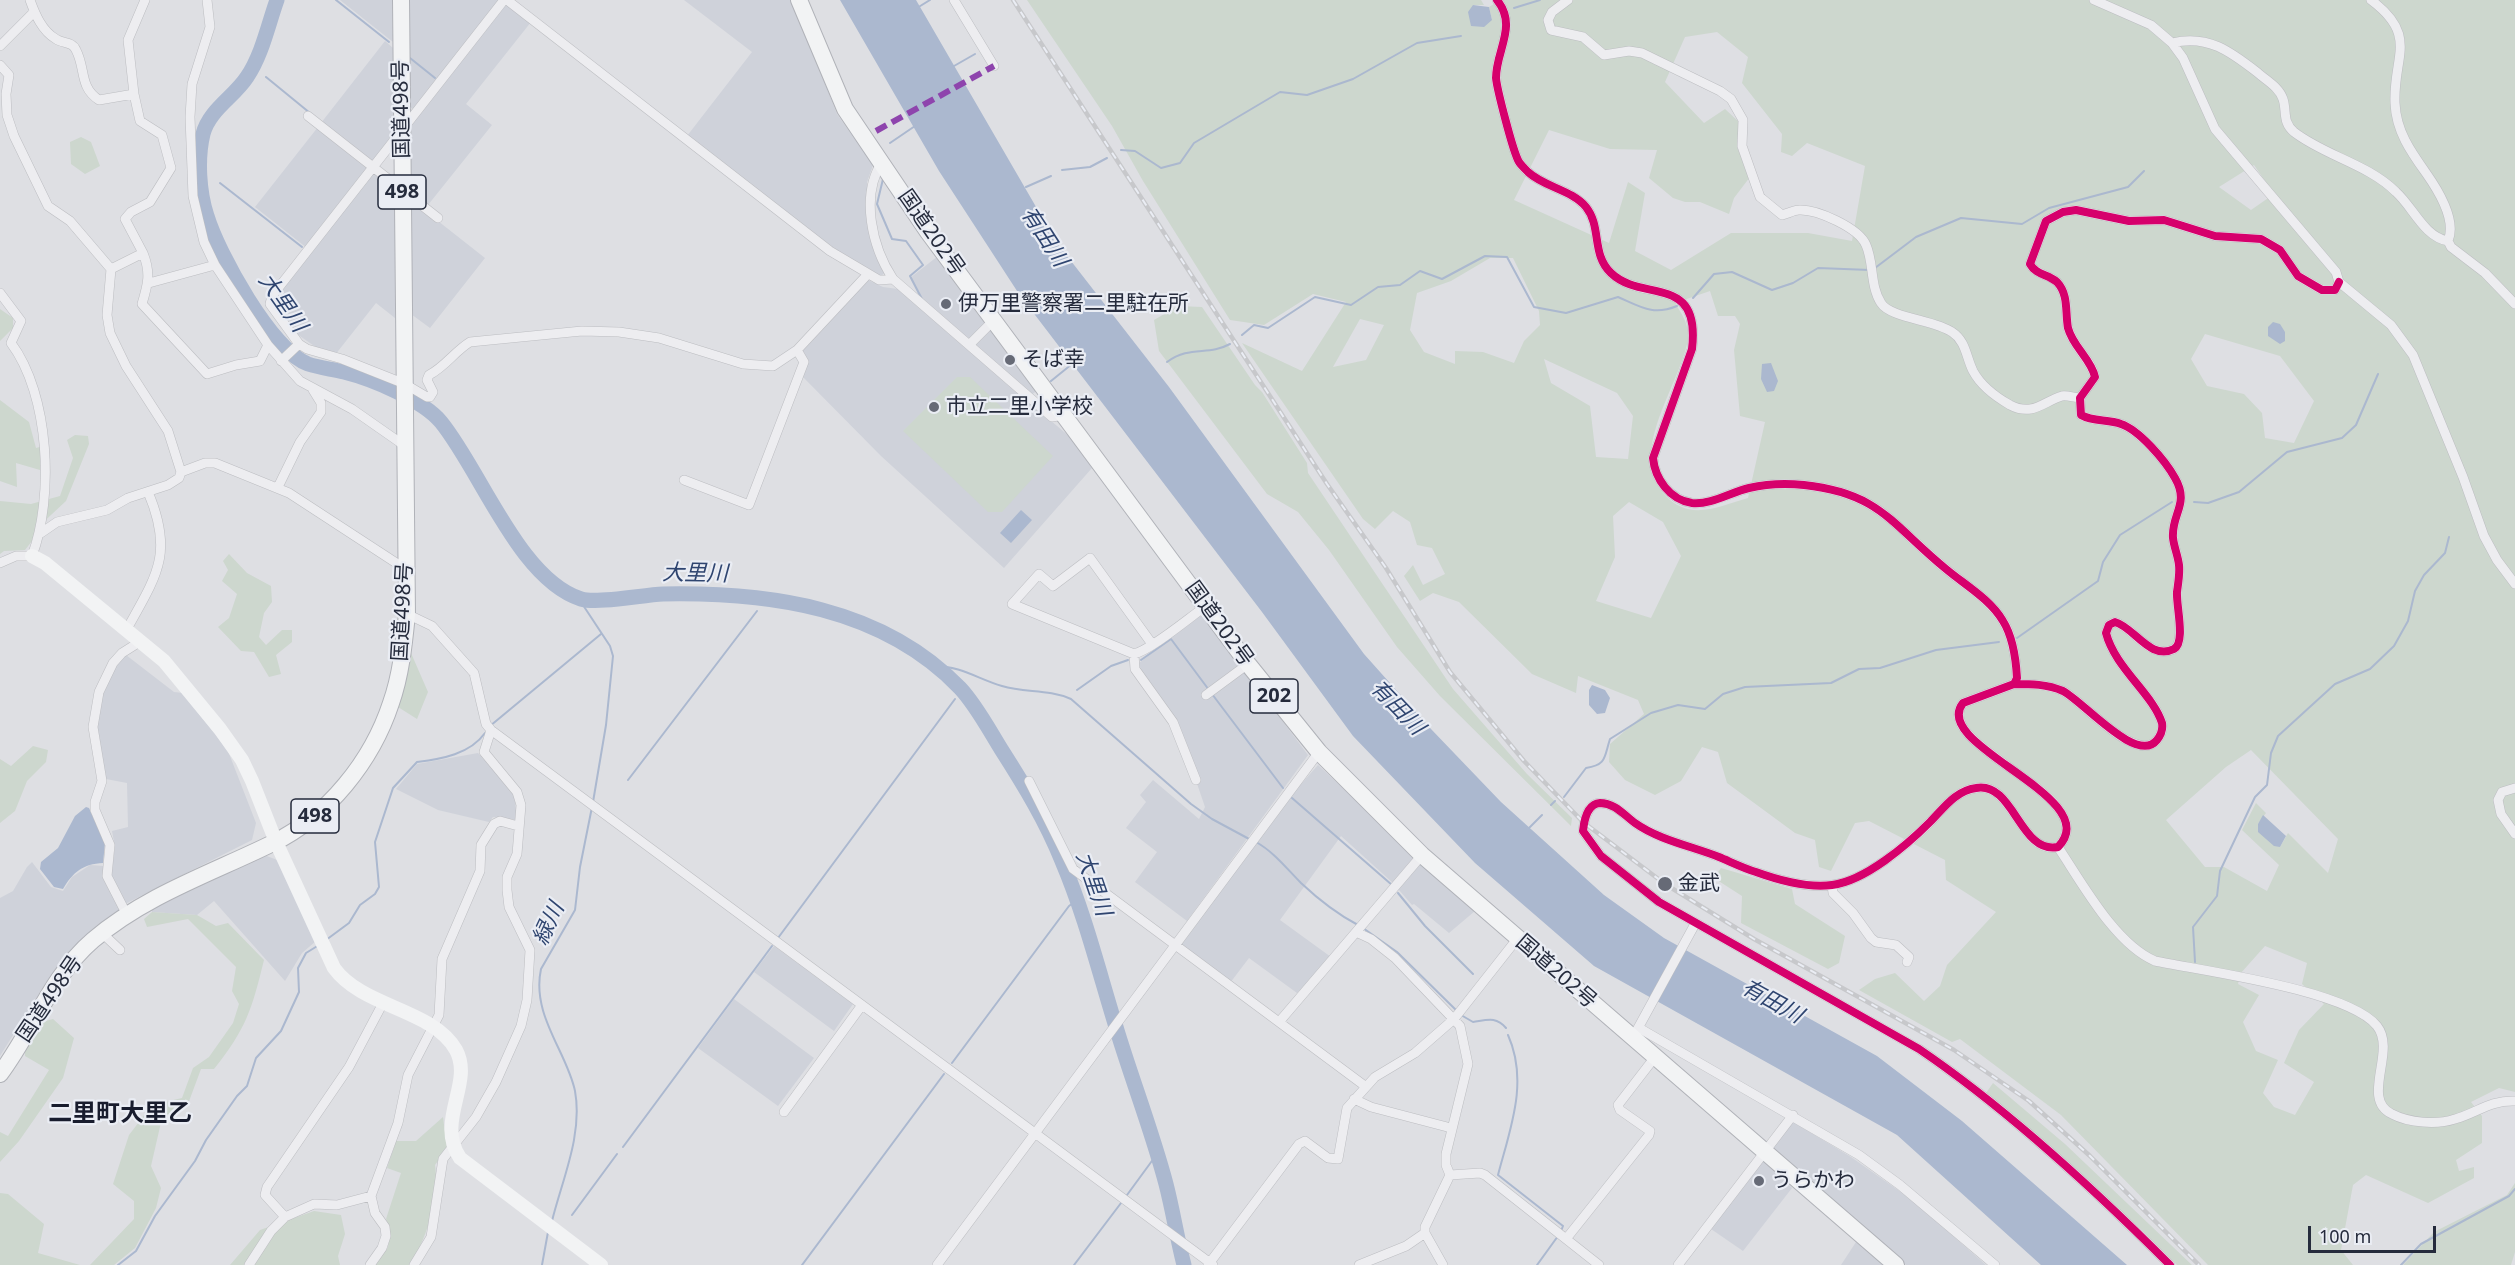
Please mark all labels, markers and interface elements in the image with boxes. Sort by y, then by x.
street label: 国道498号 [389,59,415,159]
road number: 498 [378,175,426,209]
street label: 国道202号 [892,185,970,281]
water label: 有田川 [1015,202,1073,272]
water label: 大里川 [252,268,312,338]
place label: 伊万里警察署二里駐在所 [958,291,1189,317]
marker: 伊万里警察署二里駐在所 [939,297,953,311]
place label: そば幸 [1022,347,1085,373]
marker: そば幸 [1003,353,1017,367]
place label: 市立二里小学校 [946,394,1093,420]
marker: 市立二里小学校 [927,400,941,414]
water label: 大里川 [662,560,728,588]
street label: 国道498号 [388,562,418,662]
street label: 国道202号 [1180,577,1258,671]
water label: 有田川 [1365,675,1429,741]
road number: 202 [1250,679,1298,713]
road number: 498 [291,799,339,833]
water label: 大里川 [1070,849,1116,919]
place label: 金武 [1678,871,1720,897]
marker: 金武 [1656,875,1674,893]
water label: 緑川 [528,898,570,950]
street label: 国道202号 [1510,930,1602,1014]
street label: 国道498号 [12,951,88,1047]
water label: 有田川 [1737,974,1807,1030]
district label: 二里町大里乙 [48,1100,192,1128]
place label: うらかわ [1771,1168,1855,1194]
marker: うらかわ [1752,1174,1766,1188]
scale bar [2311,1214,2438,1252]
text: 100 m [2319,1224,2371,1248]

